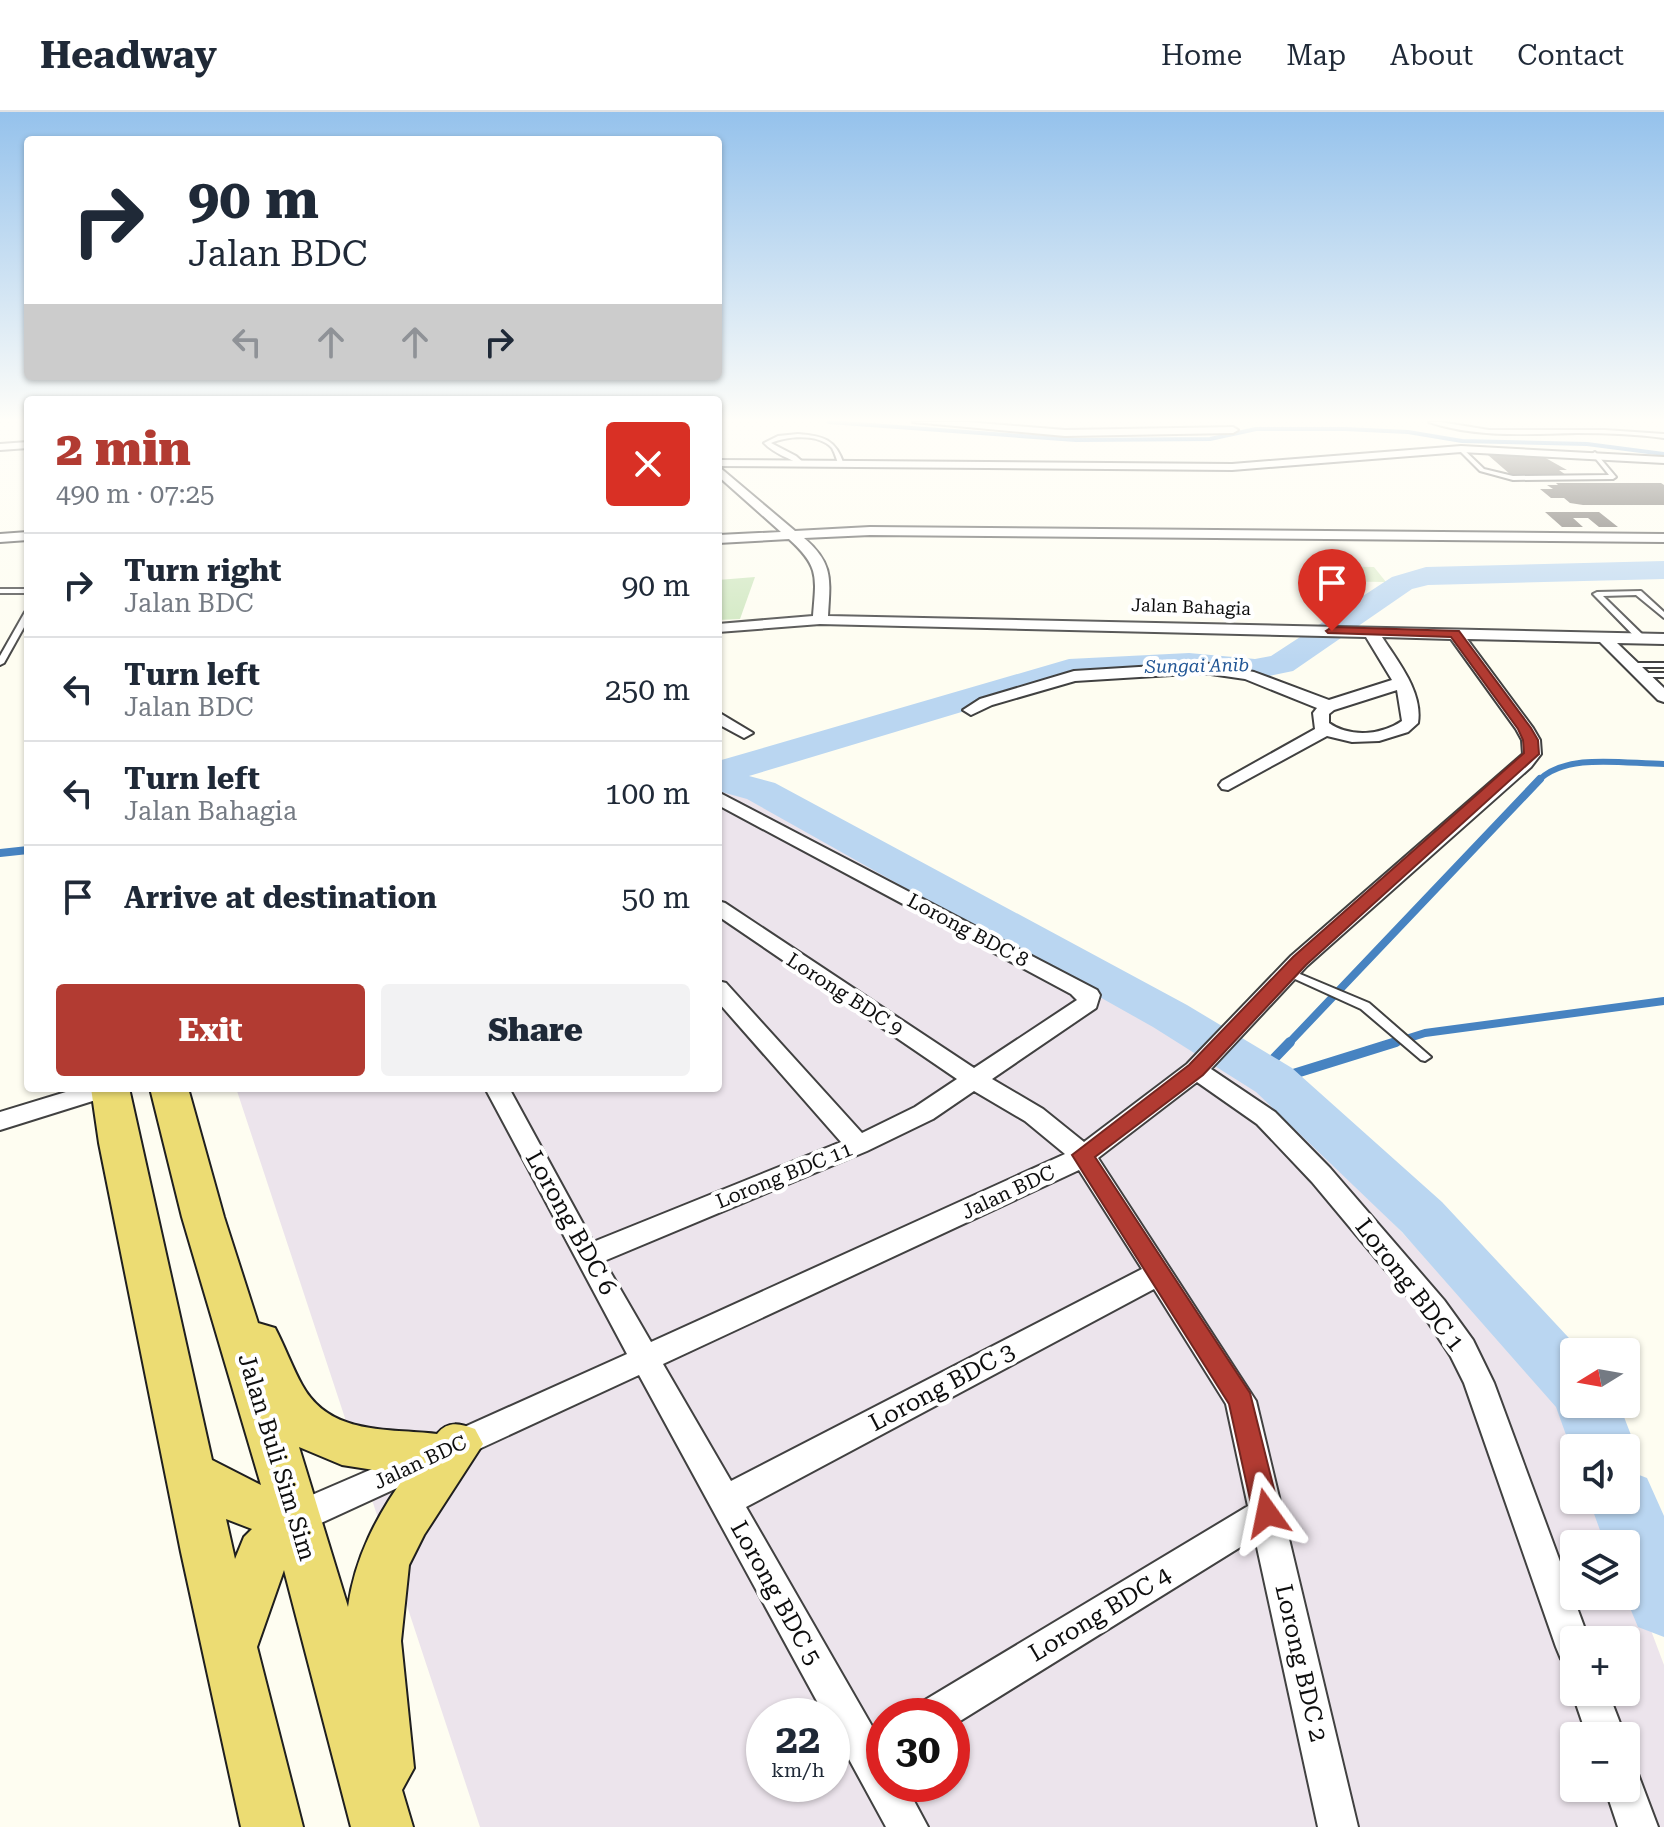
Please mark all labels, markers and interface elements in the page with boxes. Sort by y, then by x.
text: Headway [40,33,217,77]
text: Home [1161,39,1242,72]
text: Map [1286,39,1346,72]
text: About [1390,39,1473,72]
text: Contact [1517,39,1624,72]
text: 90 m [188,166,319,232]
icon: right [56,168,160,272]
text: Jalan BDC [188,233,368,275]
icon: left [225,320,269,364]
icon: ahead [309,320,353,364]
icon: ahead [393,320,437,364]
icon: right [477,320,521,364]
text: 2 min [56,421,191,477]
button: close [606,422,690,506]
text: 490 m · 07:25 [56,479,215,509]
pin [1298,549,1366,631]
text: Turn right [124,553,281,588]
icon: arrive [1310,561,1354,605]
icon: right [56,563,100,607]
text: 90 m [621,568,690,603]
text: Jalan BDC [124,588,254,618]
street label: Jalan Bahagia [1131,594,1251,619]
water label: Sungai Anib [1144,654,1249,677]
text: Turn left [124,657,260,692]
icon: left [56,667,100,711]
text: 250 m [605,672,690,707]
text: Jalan BDC [124,692,254,722]
text: Turn left [124,761,260,796]
icon: left [56,771,100,815]
text: 100 m [605,776,690,811]
text: Jalan Bahagia [124,796,297,826]
icon: arrive [56,875,100,919]
text: Arrive at destination [124,880,437,915]
text: 50 m [621,880,690,915]
street label: Lorong BDC 8 [903,888,1033,972]
street label: Lorong BDC 9 [782,947,908,1041]
button: Exit [56,984,365,1076]
button: Share [381,984,690,1076]
street label: Lorong BDC 11 [712,1137,856,1213]
street label: Lorong BDC 6 [520,1146,622,1300]
street label: Jalan BDC [958,1160,1058,1224]
street label: Lorong BDC 1 [1350,1213,1470,1357]
street label: Lorong BDC 3 [865,1337,1019,1437]
north arrow [1560,1338,1640,1418]
map controls [1560,1338,1640,1802]
street label: Jalan Buli Sim Sim [232,1350,322,1564]
street label: Jalan BDC [370,1430,470,1494]
button: sound [1560,1434,1640,1514]
position arrow [1225,1471,1309,1555]
street label: Lorong BDC 5 [725,1516,827,1670]
button: layers [1560,1530,1640,1610]
street label: Lorong BDC 4 [1024,1560,1177,1667]
street label: Lorong BDC 2 [1269,1582,1333,1744]
button: + [1560,1626,1640,1706]
speed limit sign: 30 [866,1698,970,1802]
text: 22 [776,1716,820,1763]
button: − [1560,1722,1640,1802]
text: km/h [771,1758,825,1782]

